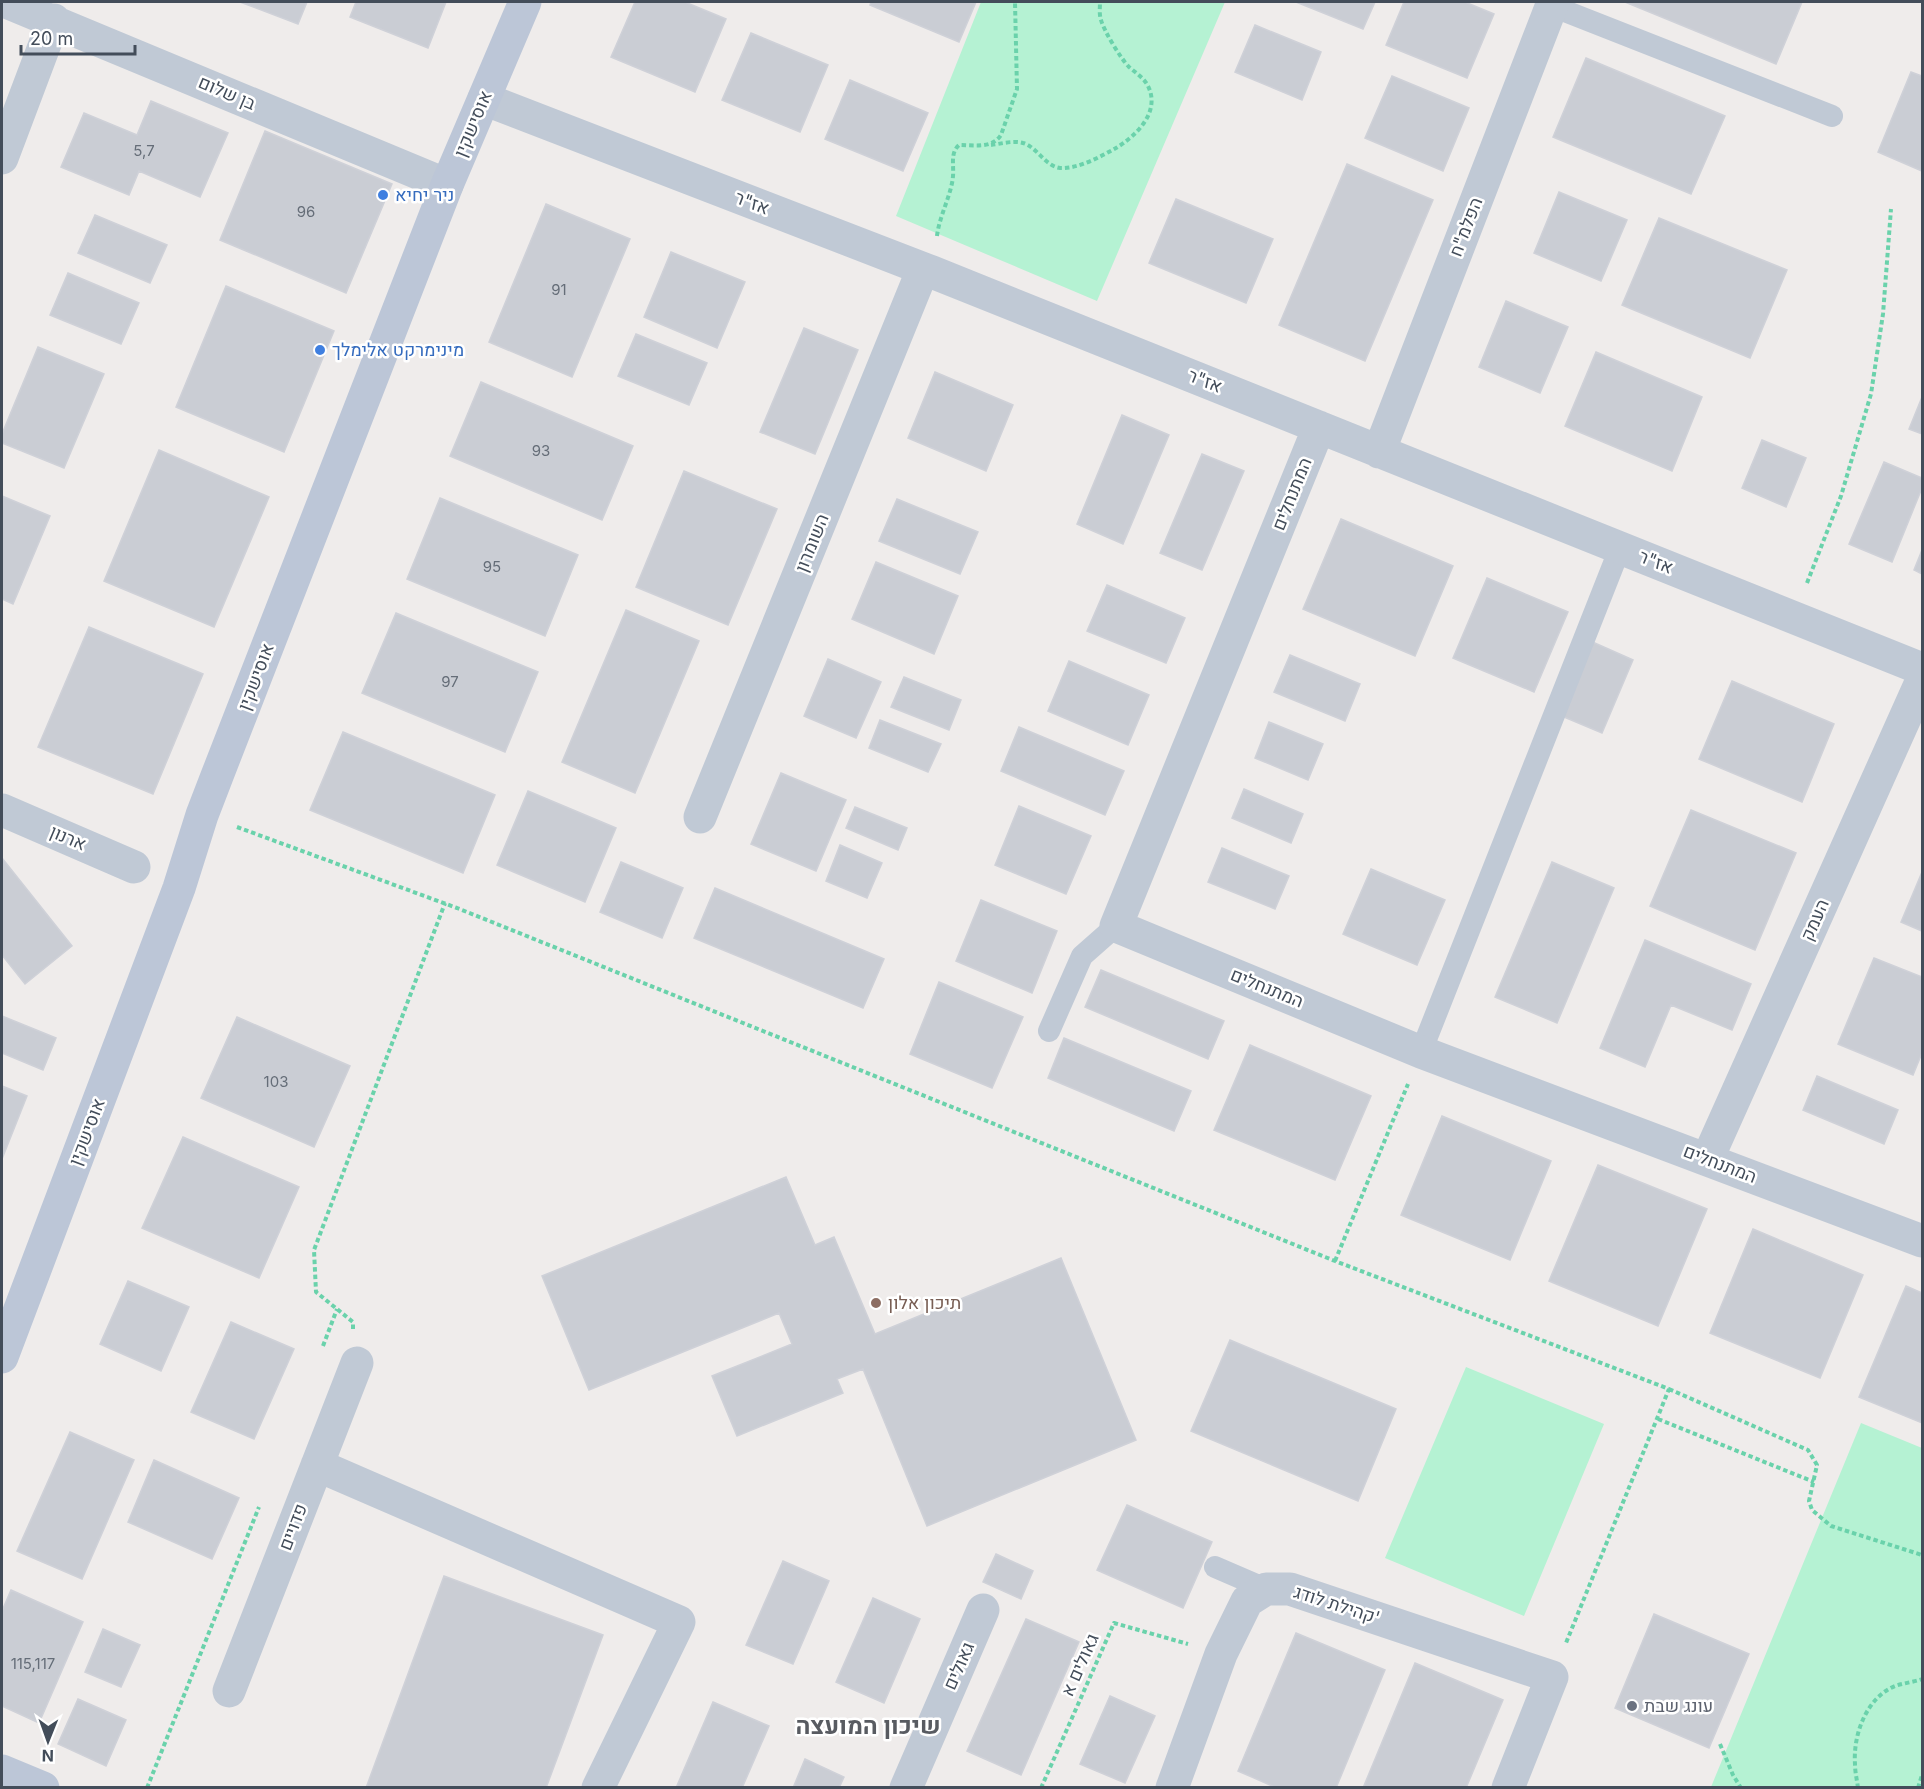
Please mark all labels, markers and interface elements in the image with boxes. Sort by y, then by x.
scale bar [21,18,135,56]
text: 20 m [30,28,73,49]
street label: בן שלום [195,71,259,114]
street label: אוסישקין [449,88,496,160]
house number: 5,7 [133,141,155,160]
place label: ניר יחיא [395,184,454,205]
street label: אז"ר [732,186,772,219]
marker: ניר יחיא [376,188,390,202]
street label: הפלמ"ח [1445,194,1486,259]
house number: 96 [297,202,315,221]
house number: 91 [551,280,567,299]
place label: מינימרקט אלימלך [332,339,464,360]
marker: מינימרקט אלימלך [313,343,327,357]
street label: אז"ר [1185,364,1225,397]
house number: 93 [532,441,550,460]
street label: המתנחלים [1267,454,1316,533]
street label: השומרון [790,511,833,575]
street label: אז"ר [1636,545,1676,578]
house number: 95 [483,557,501,576]
street label: אוסישקין [233,640,278,713]
house number: 97 [441,672,459,691]
street label: ארנון [47,821,90,855]
street label: העמק [1796,896,1833,944]
street label: המתנחלים [1228,963,1307,1012]
house number: 103 [264,1072,288,1091]
street label: אוסישקין [64,1095,109,1168]
street label: המתנחלים [1681,1140,1760,1187]
place label: תיכון אלון [888,1292,961,1313]
marker: תיכון אלון [869,1296,883,1310]
street label: פדויים [274,1501,311,1553]
street label: קהילת לודג' [1292,1581,1383,1628]
street label: גאולים א [1056,1630,1103,1699]
street label: גאולים [939,1639,978,1693]
house number: 115,117 [11,1654,55,1673]
place label: עונג שבת [1644,1695,1713,1716]
marker: עונג שבת [1625,1699,1639,1713]
north arrow [18,1711,78,1771]
district label: שיכון המועצה [795,1711,941,1740]
text: N [41,1746,54,1766]

